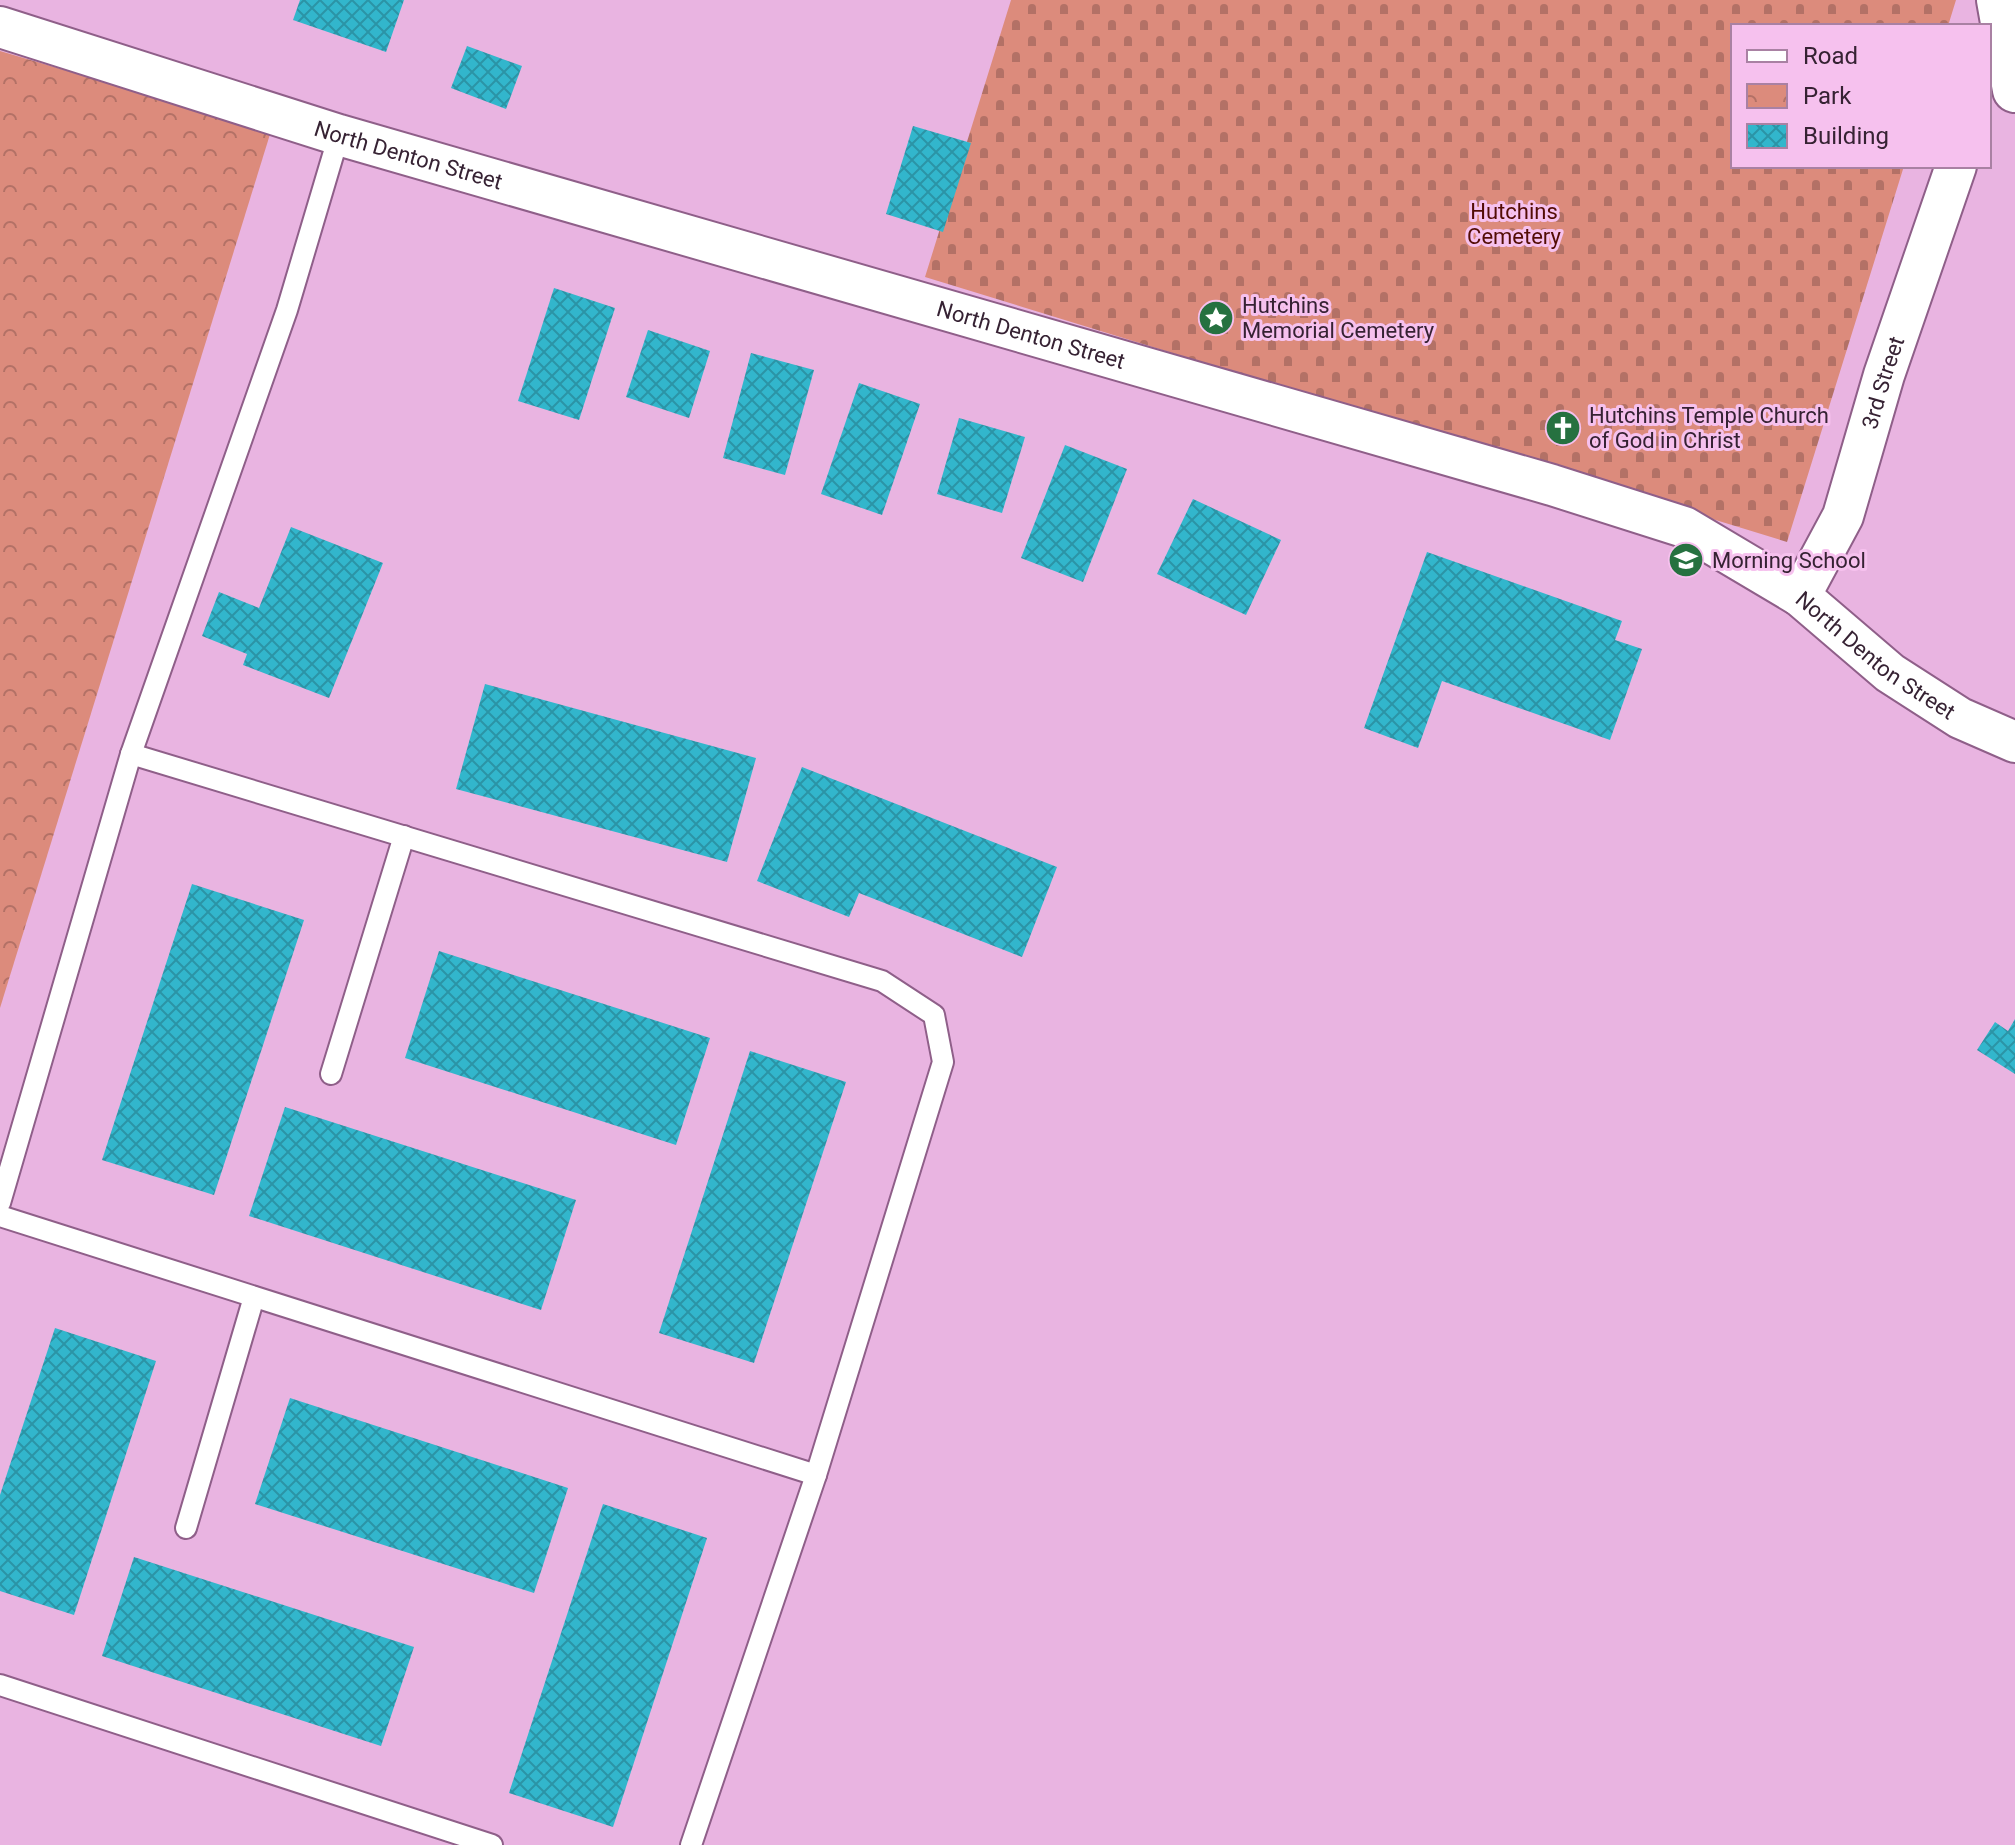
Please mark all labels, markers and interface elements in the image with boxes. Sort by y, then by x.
legend [1731,24,1991,168]
text: Road [1803,42,1858,70]
text: Park [1803,82,1852,110]
street label: North Denton Street [311,116,505,194]
text: Building [1803,122,1889,150]
park label: Hutchins Cemetery [1467,199,1562,249]
place label: Hutchins Memorial Cemetery [1242,293,1435,343]
street label: North Denton Street [934,296,1128,374]
place icon: Hutchins Memorial Cemetery [1197,299,1235,337]
street label: 3rd Street [1857,333,1909,432]
place label: Hutchins Temple Church of God in Christ [1589,403,1829,453]
church icon: Hutchins Temple Church of God in Christ [1544,409,1582,447]
school or university icon: Morning School [1667,541,1705,579]
place label: Morning School [1712,548,1866,573]
street label: North Denton Street [1791,586,1960,725]

